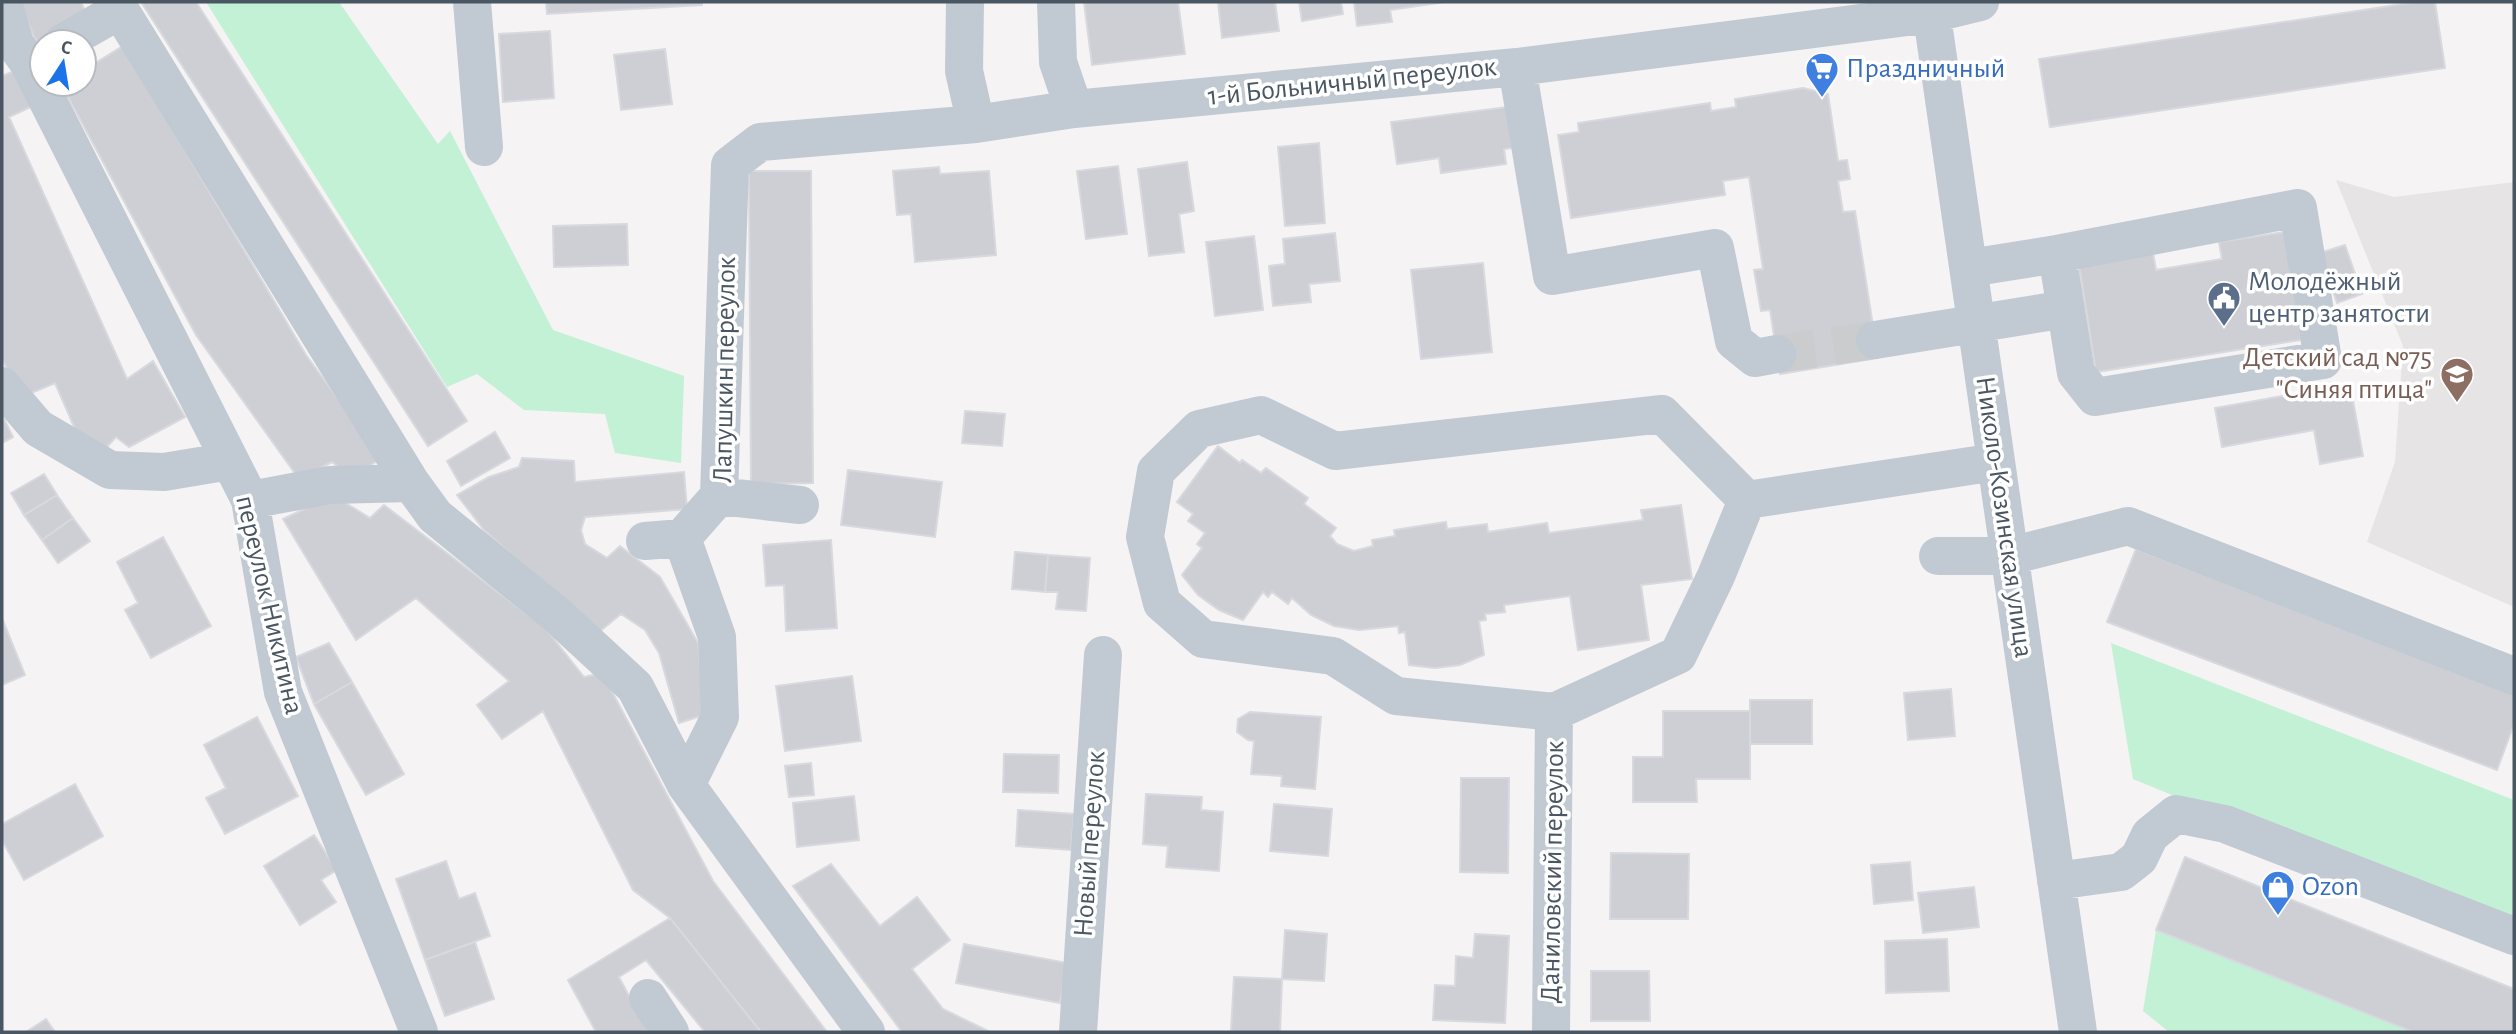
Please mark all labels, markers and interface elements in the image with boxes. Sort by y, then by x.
north arrow [28,28,98,98]
text: С [59,37,73,58]
supermarket icon: Праздничный [1803,50,1841,99]
street label: 1-й Больничный переулок [1206,53,1498,111]
place label: Праздничный [1846,55,2005,83]
street label: Лапушкин переулок [709,256,741,483]
place label: Молодёжный центр занятости [2248,268,2430,328]
public building icon: Молодёжный центр занятости [2205,279,2243,328]
place label: Детский сад №75 "Синяя птица" [2243,344,2432,404]
school or university icon: Детский сад №75 "Синяя птица" [2438,355,2476,404]
street label: Николо-Козинская улица [1970,374,2038,660]
street label: переулок Никитина [230,493,308,717]
street label: Даниловский переулок [1537,740,1569,1004]
street label: Новый переулок [1070,750,1110,938]
shop icon: Ozon [2259,868,2297,917]
place label: Ozon [2302,873,2359,901]

